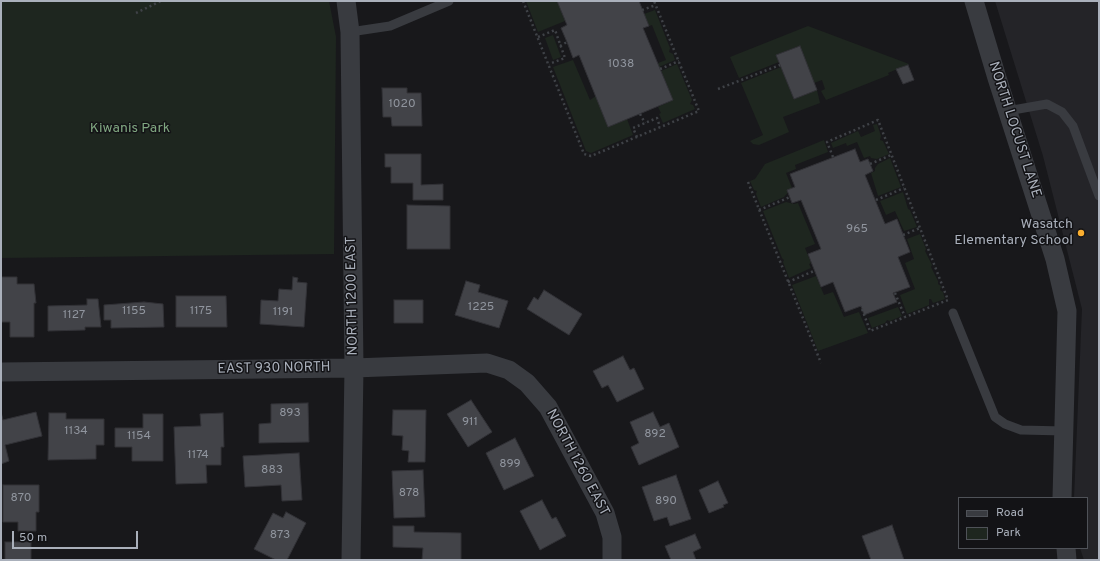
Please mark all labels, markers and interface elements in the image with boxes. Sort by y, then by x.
house number: 1038 [608,58,634,72]
street label: NORTH LOCUST LANE [984,60,1044,200]
house number: 1020 [388,98,416,112]
park label: Kiwanis Park [90,121,170,137]
place label: Wasatch Elementary School [954,217,1073,250]
house number: 965 [846,223,868,237]
marker: Wasatch Elementary School [1076,228,1086,238]
street label: NORTH 1200 EAST [344,236,362,356]
house number: 1225 [468,301,494,315]
house number: 1155 [122,305,146,319]
house number: 1175 [190,305,212,319]
house number: 1191 [273,306,293,320]
house number: 1127 [63,309,85,323]
street label: EAST 930 NORTH [217,360,331,378]
house number: 893 [279,407,301,421]
street label: NORTH 1260 EAST [542,407,612,519]
house number: 911 [462,416,478,430]
house number: 1134 [64,425,88,439]
house number: 892 [644,428,666,442]
house number: 1154 [127,430,151,444]
house number: 1174 [187,449,209,463]
house number: 899 [499,458,521,472]
house number: 883 [261,464,283,478]
house number: 878 [399,487,419,501]
house number: 870 [11,492,31,506]
house number: 890 [655,495,677,509]
legend [958,497,1088,549]
text: Road [996,505,1024,521]
scale bar [14,523,140,549]
text: Park [996,525,1021,541]
house number: 873 [270,529,290,543]
text: 50 m [19,530,47,546]

